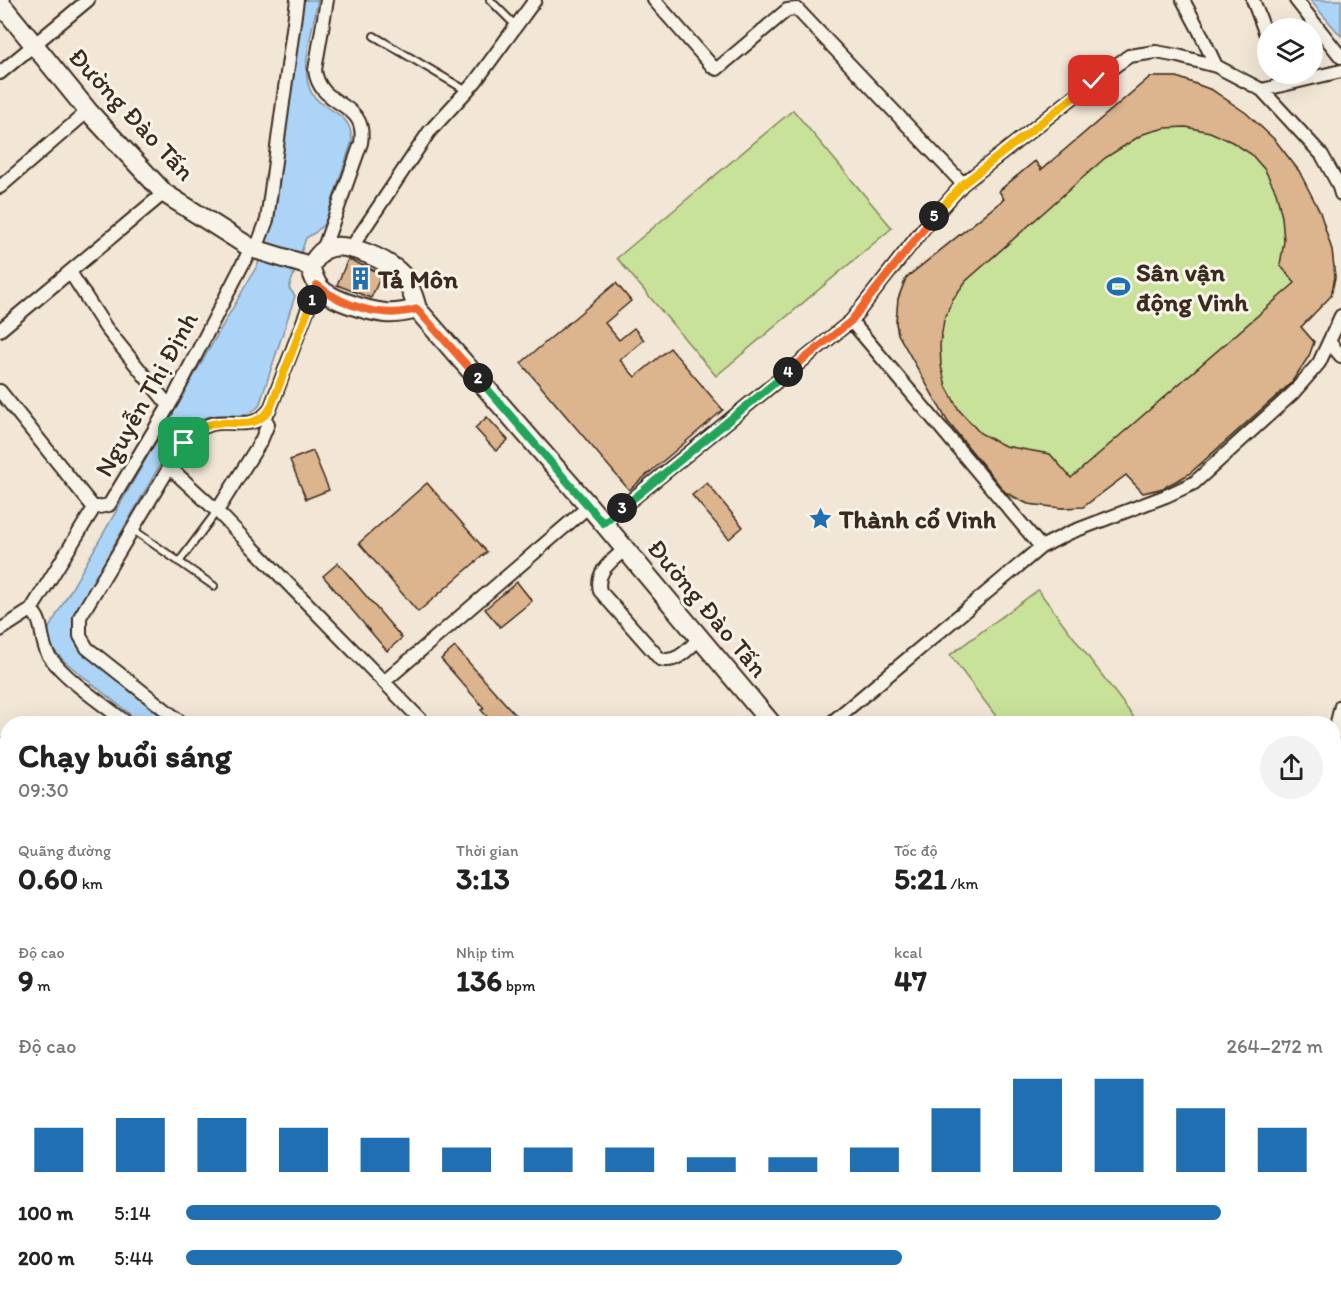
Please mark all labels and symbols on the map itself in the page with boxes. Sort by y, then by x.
street label: Đường Đào Tấn [62,41,202,188]
pin [1068,55,1119,106]
pin: 5 [919,201,949,231]
place label: Sân vận động Vinh [1136,256,1249,318]
place label: Tả Môn [377,263,458,295]
building icon: Tả Môn [347,266,373,292]
sports icon: Sân vận động Vinh [1105,274,1131,300]
pin: 1 [297,285,327,315]
street label: Nguyễn Thị Định [87,306,205,482]
pin: 4 [773,357,803,387]
pin: 2 [463,363,493,393]
pin [158,417,209,468]
pin: 3 [607,493,637,523]
place label: Thành cổ Vinh [838,503,997,535]
place icon: Thành cổ Vinh [808,506,834,532]
street label: Đường Đào Tấn [641,532,775,684]

